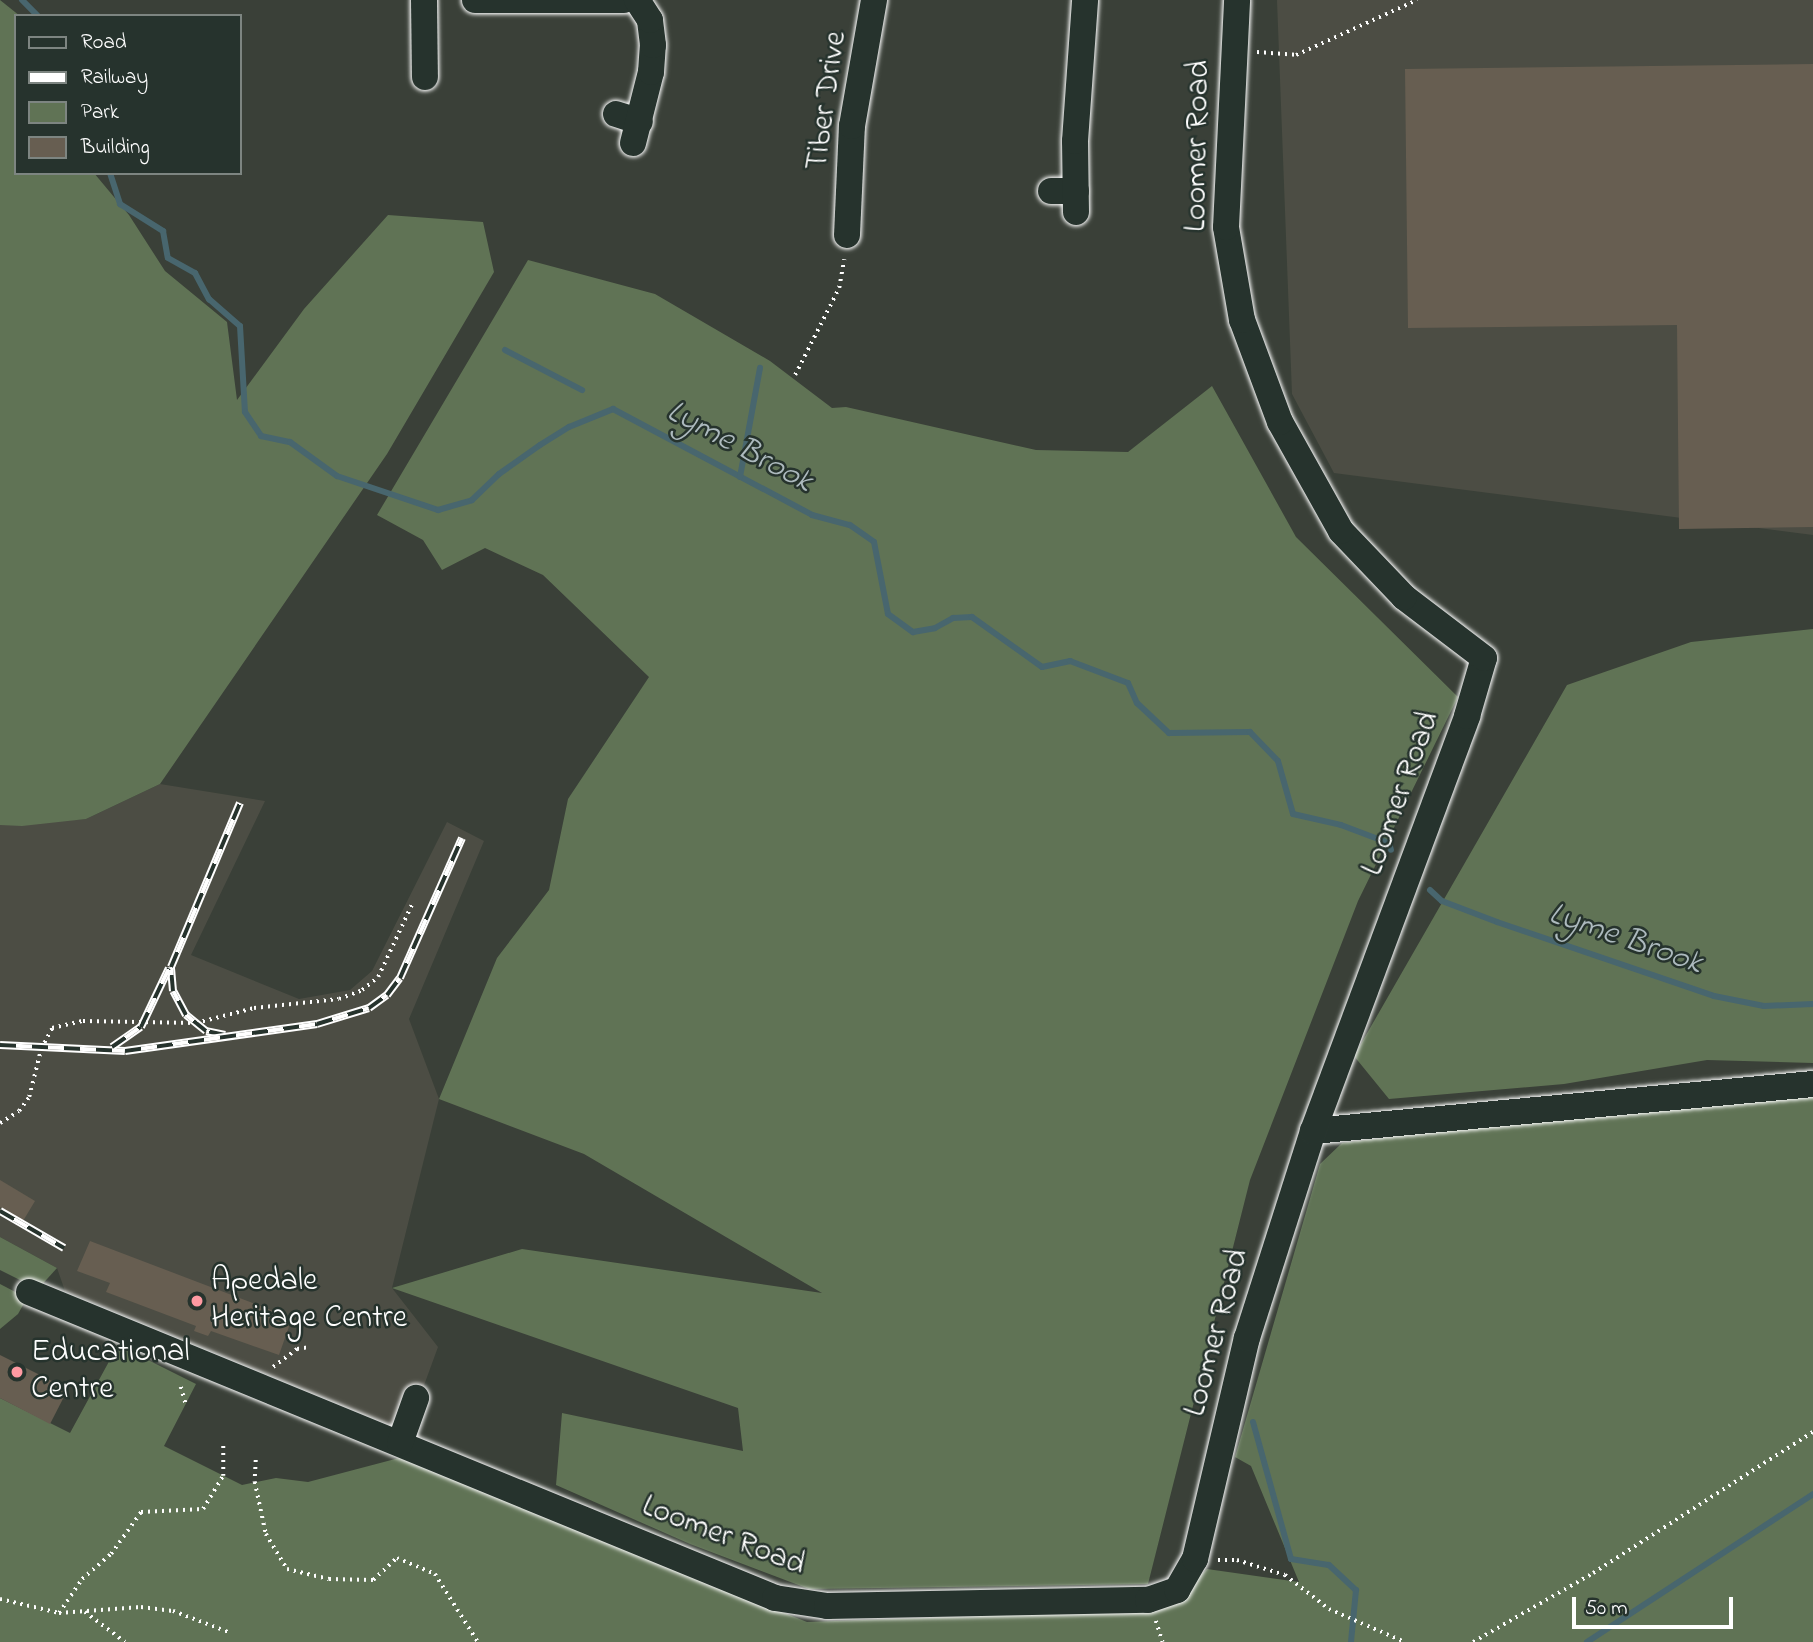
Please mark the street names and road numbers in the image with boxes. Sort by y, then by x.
street label: Tiber Drive [799,29,857,173]
street label: Loomer Road [1178,60,1220,232]
street label: Loomer Road [1355,707,1449,881]
street label: Loomer Road [1177,1245,1259,1421]
street label: Loomer Road [636,1488,810,1586]

